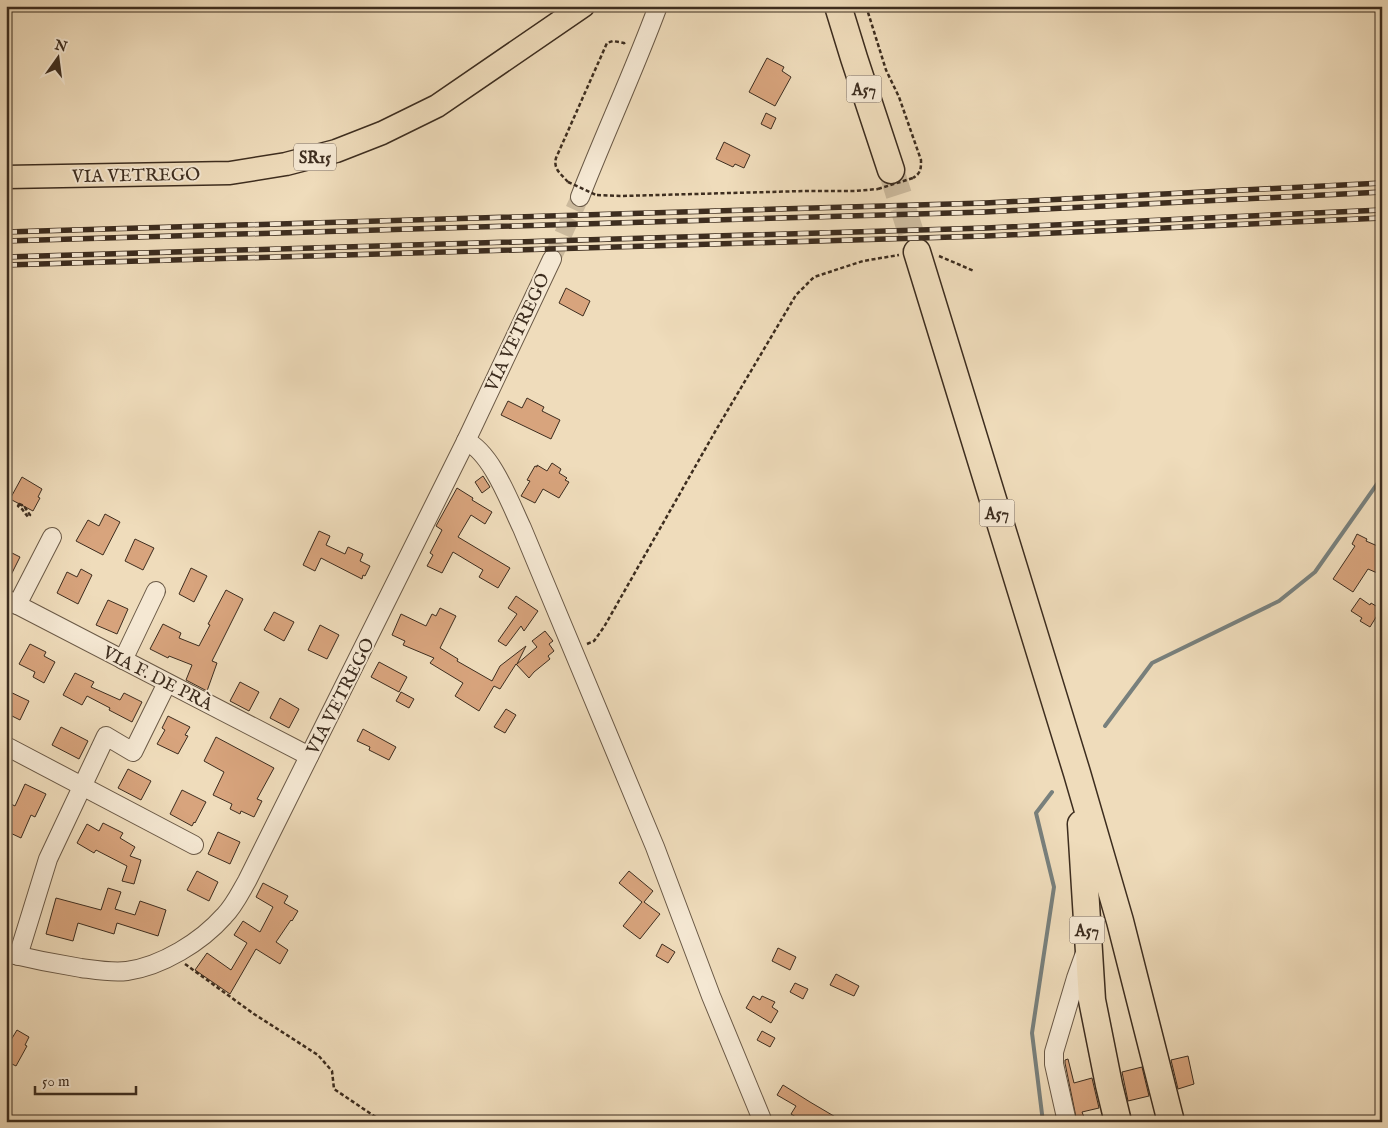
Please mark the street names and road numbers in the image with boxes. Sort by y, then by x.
road number: A57 [846,76,882,102]
road number: SR15 [294,144,336,170]
street label: VIA VETREGO [71,164,200,189]
street label: VIA VETREGO [480,270,556,397]
road number: A57 [980,499,1014,526]
street label: VIA VETREGO [302,634,381,760]
street label: VIA F. DE PRÀ [97,639,218,717]
road number: A57 [1070,916,1104,944]

